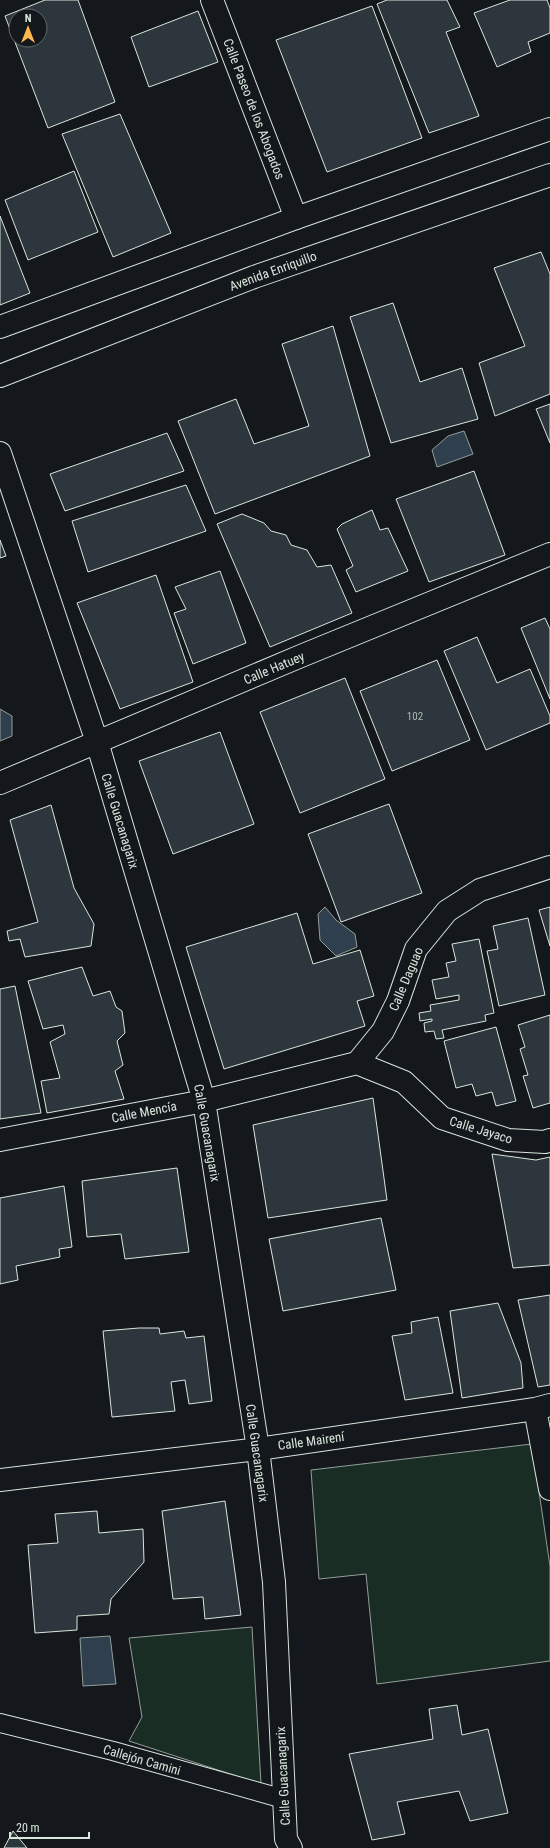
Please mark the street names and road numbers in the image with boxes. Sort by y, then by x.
street label: Calle Paseo de los Abogados [220,37,288,182]
street label: Avenida Enriquillo [227,248,319,294]
street label: Calle Hatuey [241,648,307,688]
street label: Calle Guacanagarix [98,772,142,871]
street label: Calle Daguao [386,945,426,1013]
street label: Calle Guacanagarix [191,1083,223,1183]
street label: Calle Mencía [110,1098,178,1126]
street label: Calle Jayaco [448,1113,514,1147]
street label: Calle Guacanagarix [243,1403,271,1503]
street label: Calle Mairení [277,1429,346,1453]
street label: Calle Guacanagarix [273,1726,293,1826]
street label: Callejón Camini [101,1742,183,1778]

